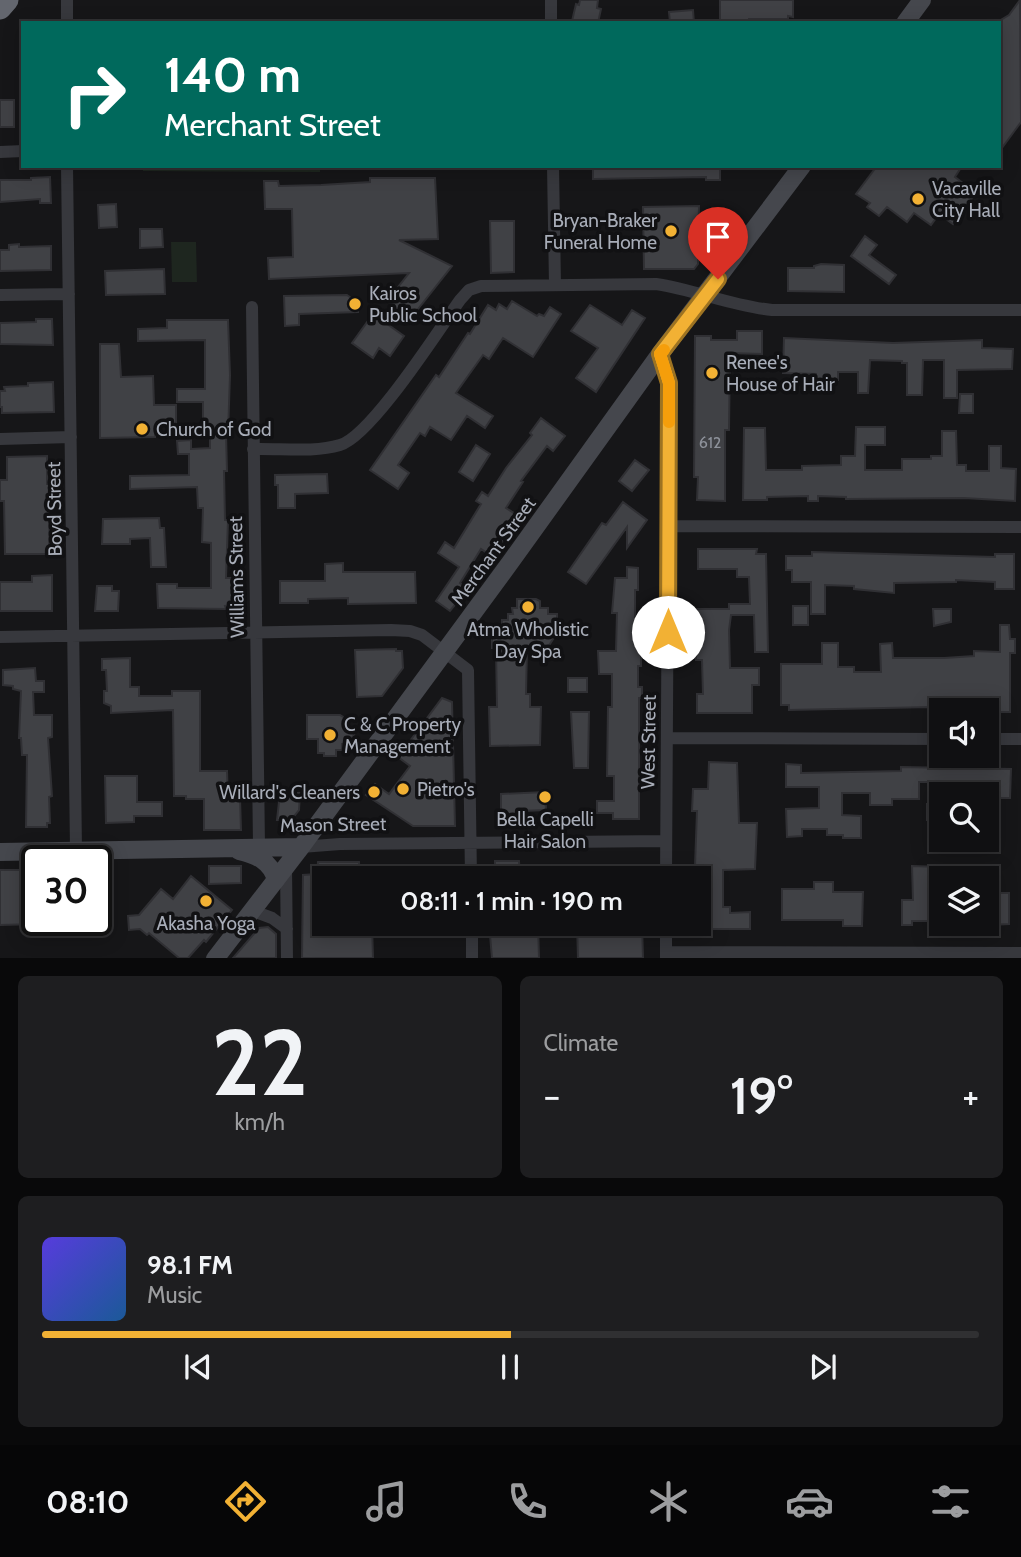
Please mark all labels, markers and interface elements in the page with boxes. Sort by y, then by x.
text: 140 m [164,45,301,104]
icon: right [49,49,140,140]
text: Merchant Street [164,105,381,144]
place label: Vacaville City Hall [932,177,1002,222]
marker: Vacaville City Hall [910,191,926,207]
pin [688,207,748,279]
place label: Bryan-Braker Funeral Home [544,209,657,254]
icon: arrive [699,218,737,256]
marker: Bryan-Braker Funeral Home [663,223,679,239]
place label: Kairos Public School [369,282,478,327]
marker: Kairos Public School [347,296,363,312]
place label: Renee's House of Hair [726,351,835,396]
marker: Renee's House of Hair [704,365,720,381]
place label: Church of God [156,418,272,441]
marker: Church of God [134,421,150,437]
house number: 612 [699,433,721,452]
street label: Boyd Street [42,461,67,557]
street label: Merchant Street [446,492,541,610]
street label: Williams Street [224,515,249,638]
position arrow [631,595,705,669]
marker: Atma Wholistic Day Spa [520,599,536,615]
place label: Atma Wholistic Day Spa [467,618,589,663]
street label: West Street [636,694,661,789]
map controls [929,698,999,936]
button: sound [929,698,999,768]
place label: C & C Property Management [344,713,461,758]
marker: C & C Property Management [322,727,338,743]
place label: Pietro's [417,778,475,801]
place label: Willard's Cleaners [219,781,360,804]
marker: Pietro's [395,781,411,797]
button: search [929,782,999,852]
marker: Willard's Cleaners [366,784,382,800]
marker: Bella Capelli Hair Salon [537,789,553,805]
place label: Bella Capelli Hair Salon [496,808,594,853]
street label: Mason Street [280,812,387,837]
speed limit sign: 30 [21,845,112,936]
button: layers [929,866,999,936]
text: 08:11 · 1 min · 190 m [400,885,623,917]
marker: Akasha Yoga [198,893,214,909]
place label: Akasha Yoga [157,912,256,935]
text: 22 [212,1007,308,1118]
text: Climate [544,1029,618,1057]
text: 19° [730,1064,793,1127]
text: − [544,1072,560,1119]
text: + [962,1072,979,1119]
text: km/h [235,1108,285,1136]
text: 98.1 FM [147,1249,233,1281]
text: Music [147,1281,202,1309]
icon: previous [179,1348,217,1386]
icon: pause [491,1348,529,1386]
icon: next [804,1348,842,1386]
icon: directions [221,1477,270,1526]
icon: music [362,1477,411,1526]
icon: phone [503,1477,552,1526]
icon: climate [644,1477,693,1526]
icon: car [785,1477,834,1526]
icon: filters [926,1477,975,1526]
text: 08:10 [46,1482,129,1521]

